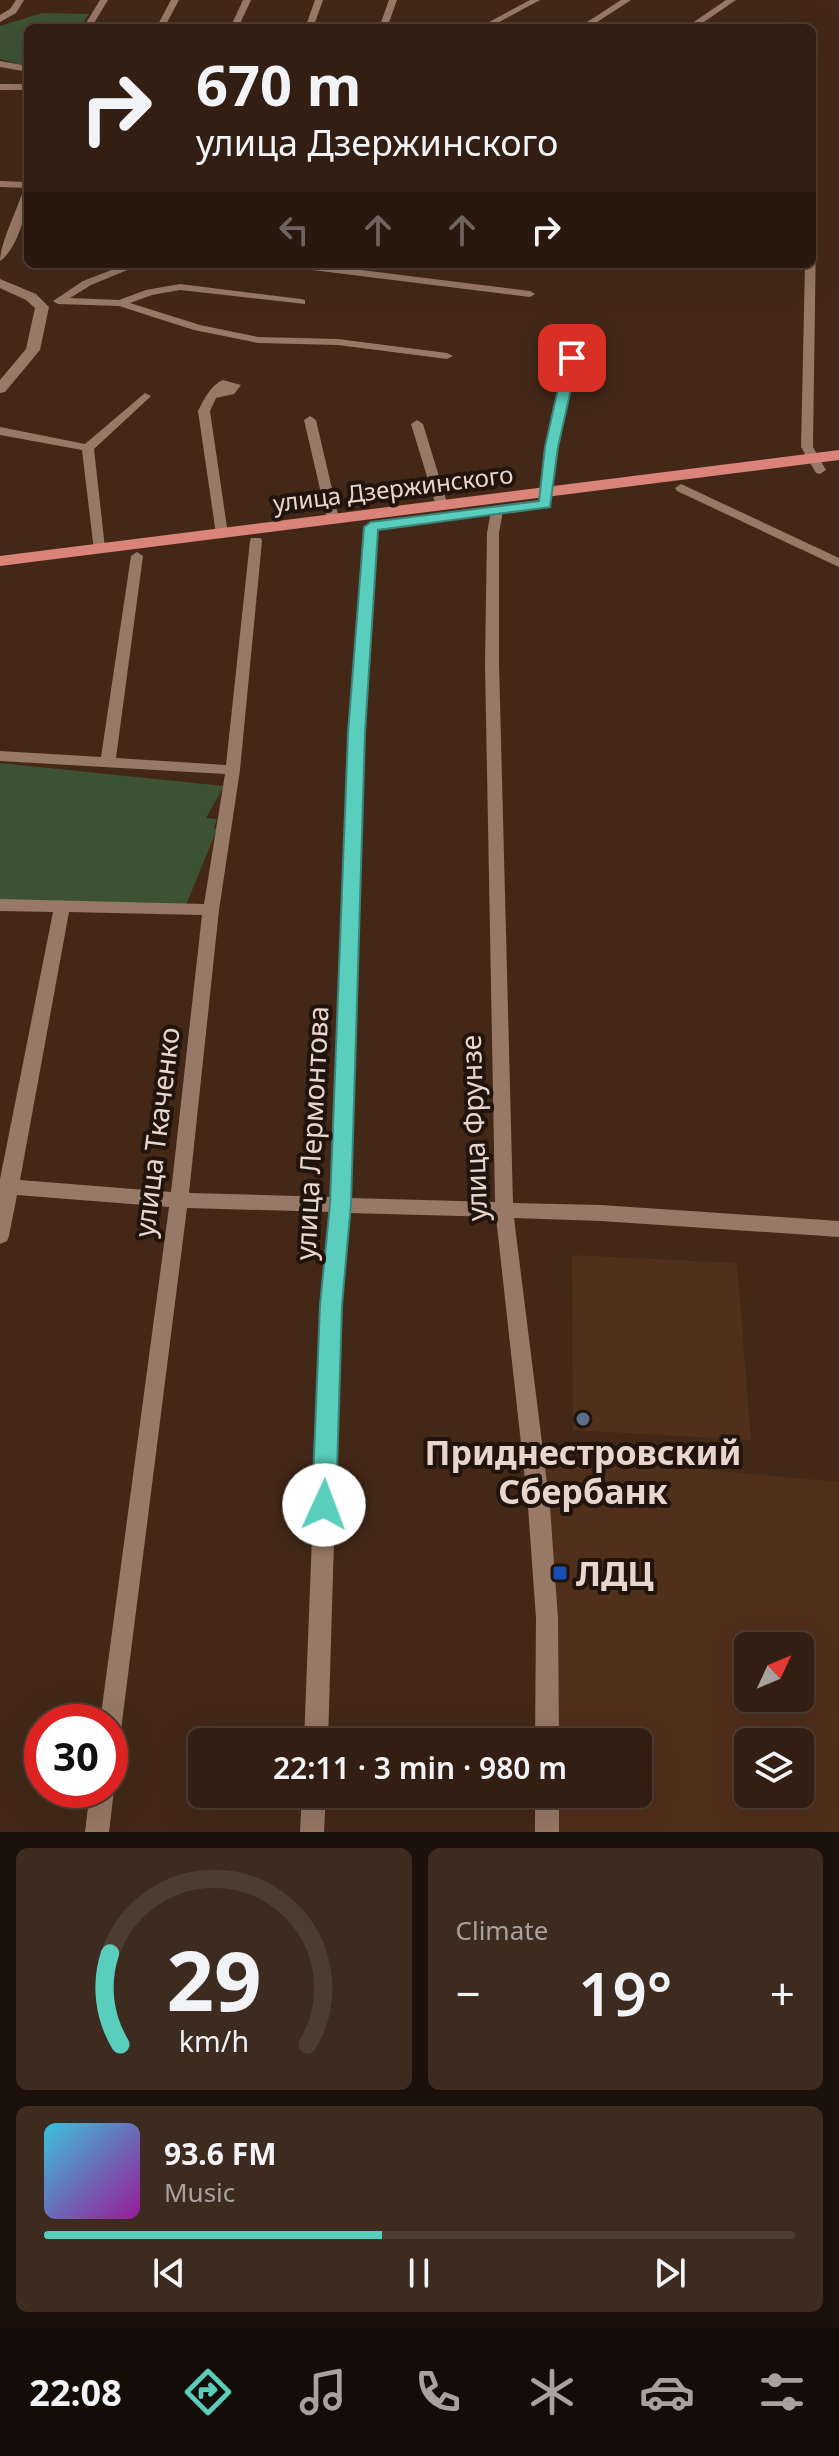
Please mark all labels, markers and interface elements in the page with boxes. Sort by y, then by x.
text: 670 m [196,46,361,122]
icon: right [64,56,168,160]
text: улица Дзержинского [196,118,558,167]
icon: left [272,208,316,252]
icon: ahead [356,208,400,252]
icon: ahead [440,208,484,252]
icon: right [524,208,568,252]
pin [538,324,606,392]
icon: arrive [550,336,594,380]
street label: улица Дзержинского [271,457,515,519]
street label: улица Лермонтова [285,1005,337,1261]
street label: улица Ткаченко [124,1025,188,1239]
street label: улица Фрунзе [451,1034,495,1222]
marker: Приднестровский Сбербанк [574,1410,592,1428]
place label: Приднестровский Сбербанк [425,1429,741,1514]
position arrow [282,1463,366,1547]
place label: ЛДЦ [576,1550,654,1596]
marker: ЛДЦ [551,1564,569,1582]
north arrow [734,1632,814,1712]
map controls [734,1632,814,1808]
speed limit sign: 30 [24,1704,128,1808]
button: layers [734,1728,814,1808]
text: 22:11 · 3 min · 980 m [273,1747,567,1788]
text: Climate [456,1912,548,1948]
text: 29 [166,1922,261,2035]
text: 19° [578,1952,672,2034]
text: − [456,1963,481,2023]
text: + [770,1963,795,2023]
text: km/h [179,2021,249,2060]
text: 93.6 FM [164,2133,276,2174]
text: Music [164,2174,235,2210]
icon: previous [147,2251,191,2295]
icon: pause [397,2251,441,2295]
icon: next [648,2251,692,2295]
icon: directions [180,2364,236,2420]
icon: music [295,2364,351,2420]
icon: phone [410,2364,466,2420]
icon: climate [524,2364,580,2420]
icon: car [639,2364,695,2420]
icon: filters [754,2364,810,2420]
text: 22:08 [29,2368,122,2417]

